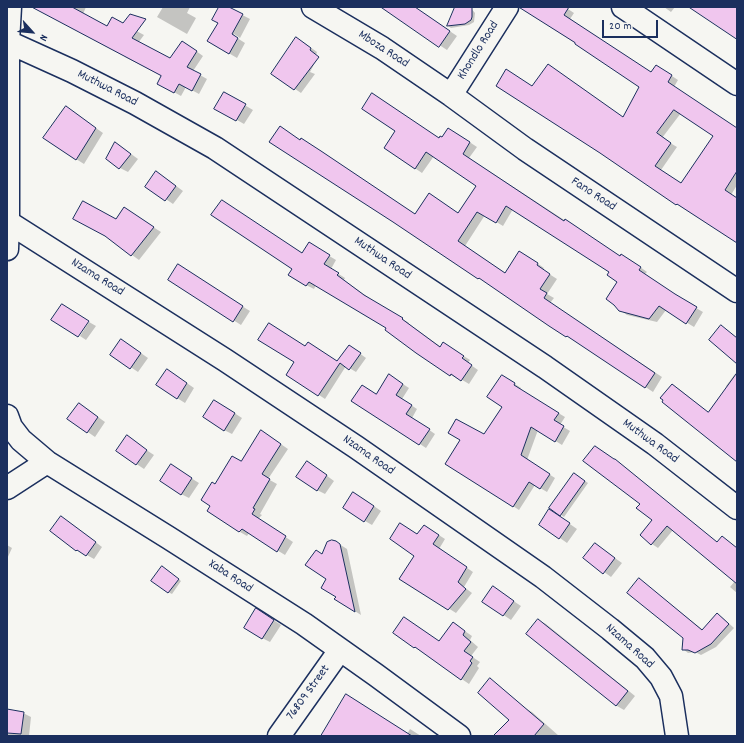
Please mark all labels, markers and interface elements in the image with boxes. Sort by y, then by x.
north arrow [12,12,52,52]
scale bar [604,12,660,38]
text: 20 m [609,18,632,35]
street label: Khondlo Road [455,19,503,83]
street label: Mboza Road [355,28,411,72]
text: N [34,31,51,44]
street label: Muthwa Road [74,67,140,111]
street label: Fano Road [567,175,619,215]
street label: Muthwa Road [350,234,414,284]
street label: Nzama Road [68,256,126,300]
street label: Muthwa Road [619,416,681,468]
street label: Nzama Road [339,432,397,480]
street label: Xaba Road [205,557,255,597]
street label: Nzama Road [602,621,656,673]
street label: 76809 Street [284,662,334,724]

